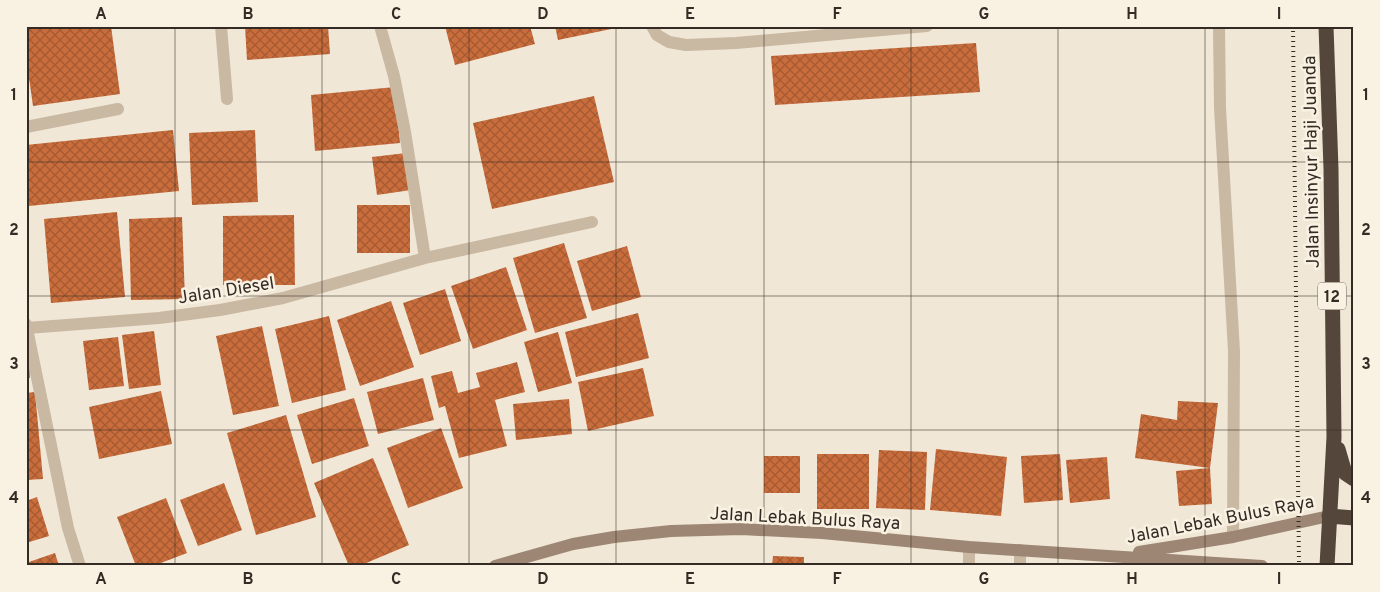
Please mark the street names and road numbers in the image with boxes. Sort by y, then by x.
street label: Jalan Insinyur Haji Juanda [1299,55,1326,268]
street label: Jalan Diesel [176,273,276,310]
road number: 12 [1318,282,1346,310]
street label: Jalan Lebak Bulus Raya [1124,491,1316,550]
street label: Jalan Lebak Bulus Raya [709,503,901,536]

